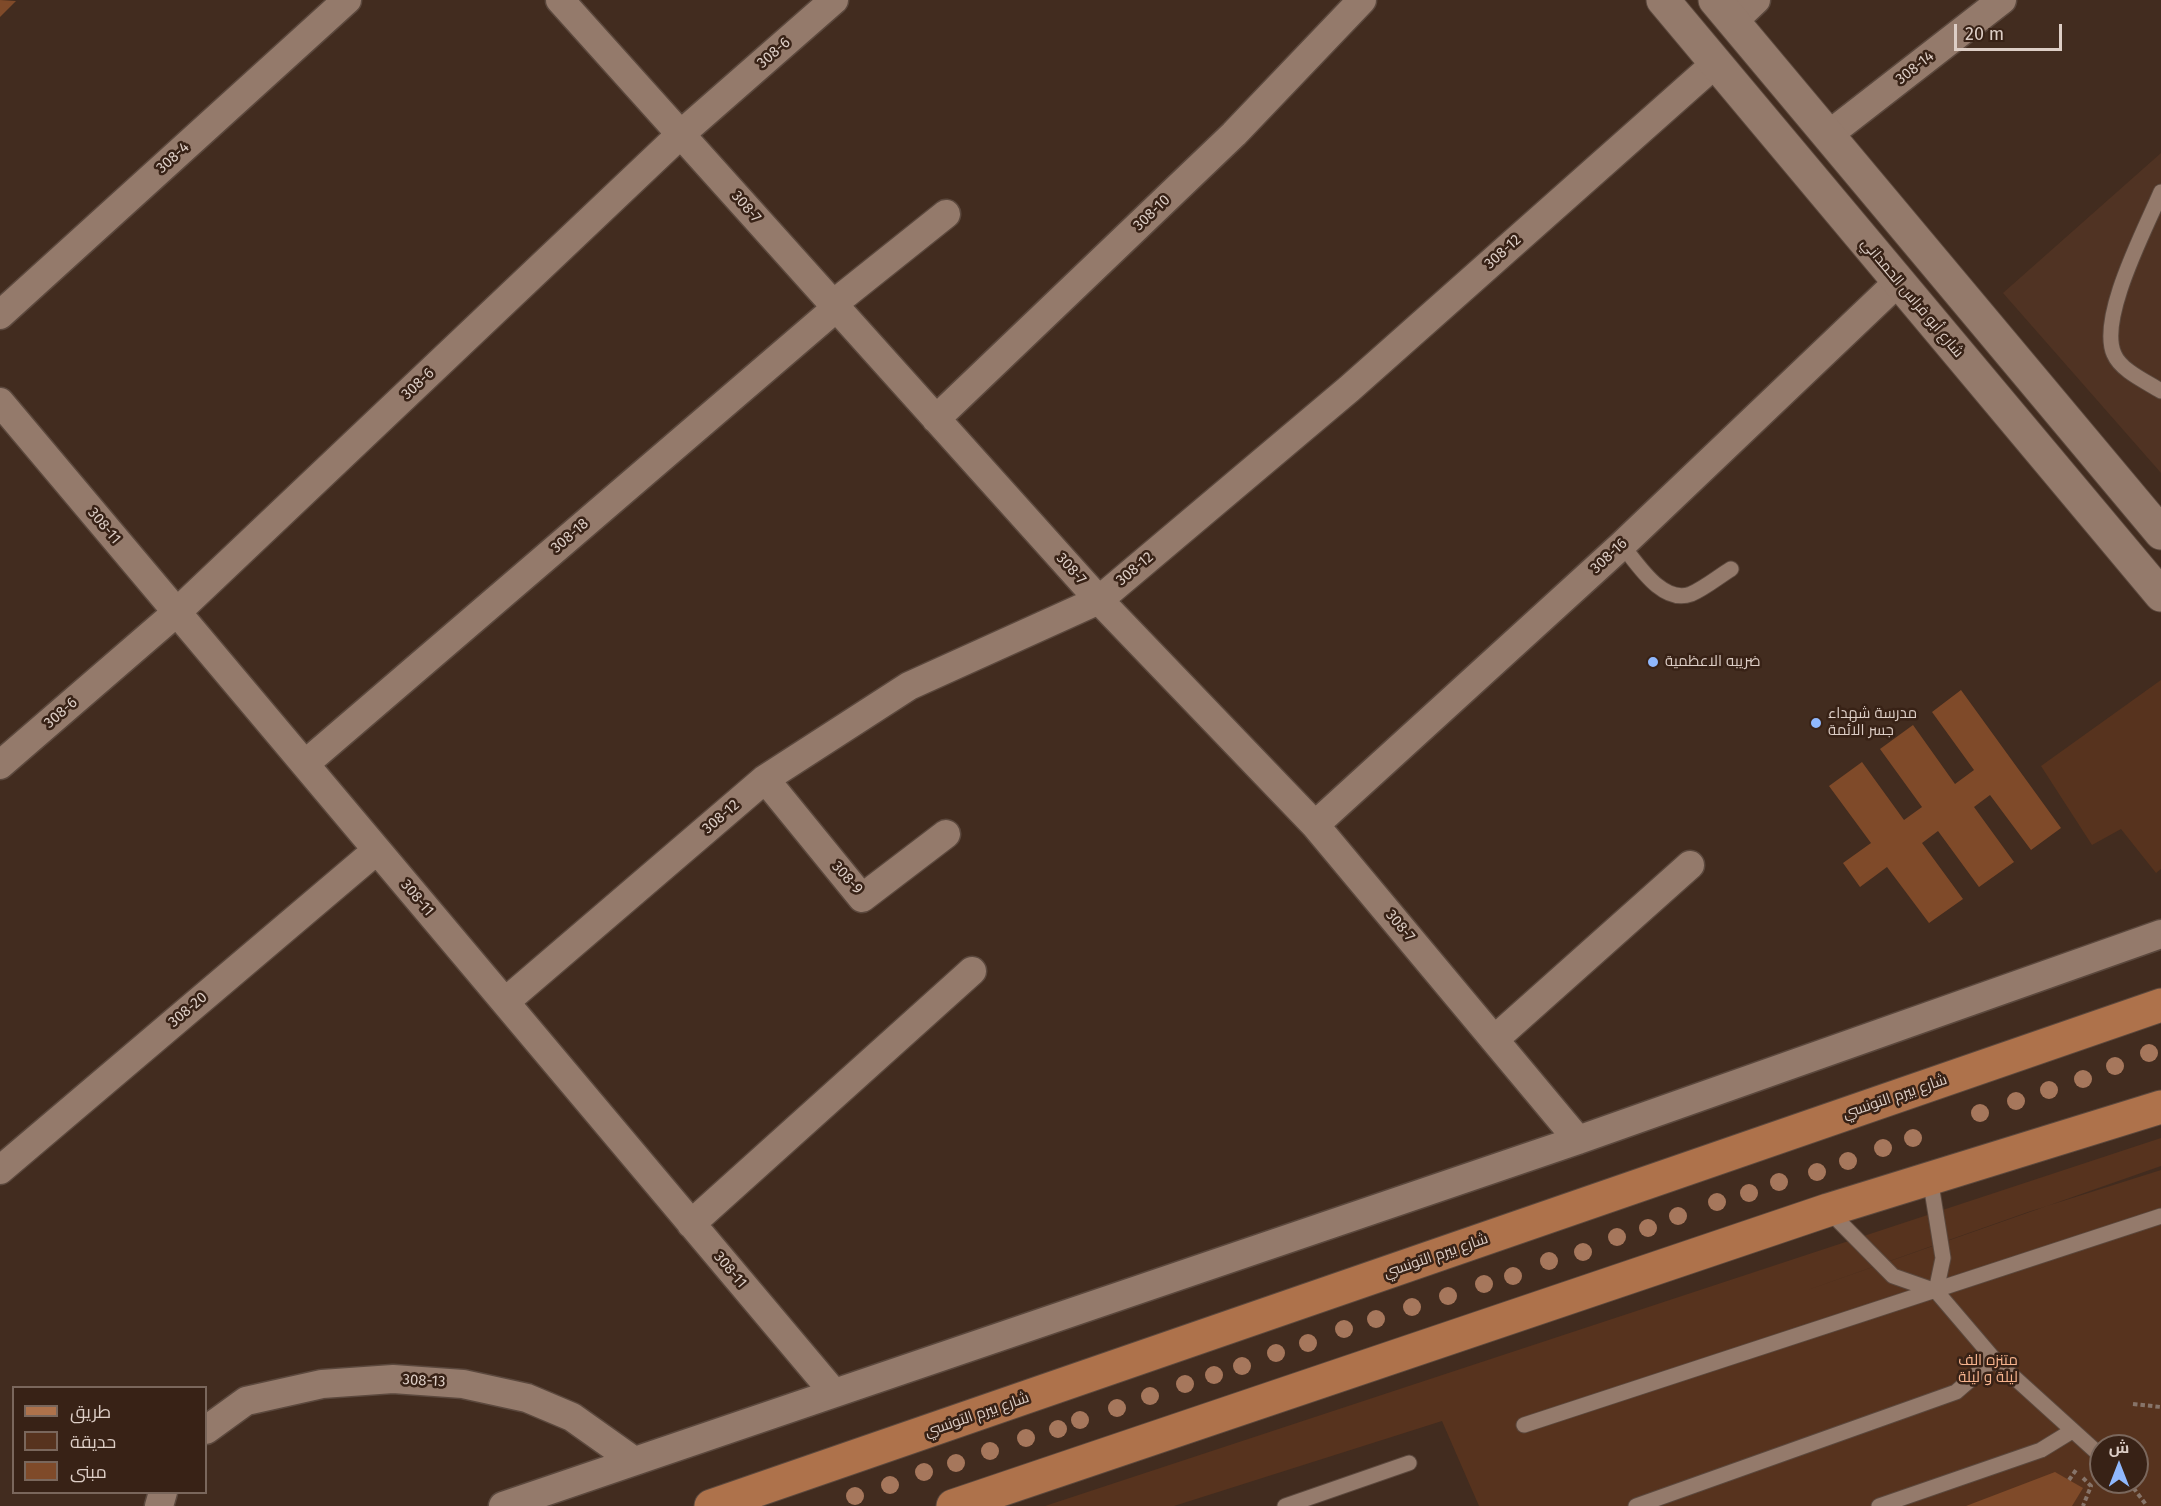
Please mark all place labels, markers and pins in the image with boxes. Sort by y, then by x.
place label: ضريبه الاعظمية [1665,653,1761,671]
marker: ضريبه الاعظمية [1646,655,1660,669]
place label: مدرسة شهداء جسر الائمة [1828,705,1917,740]
marker: مدرسة شهداء جسر الائمة [1809,716,1823,730]

